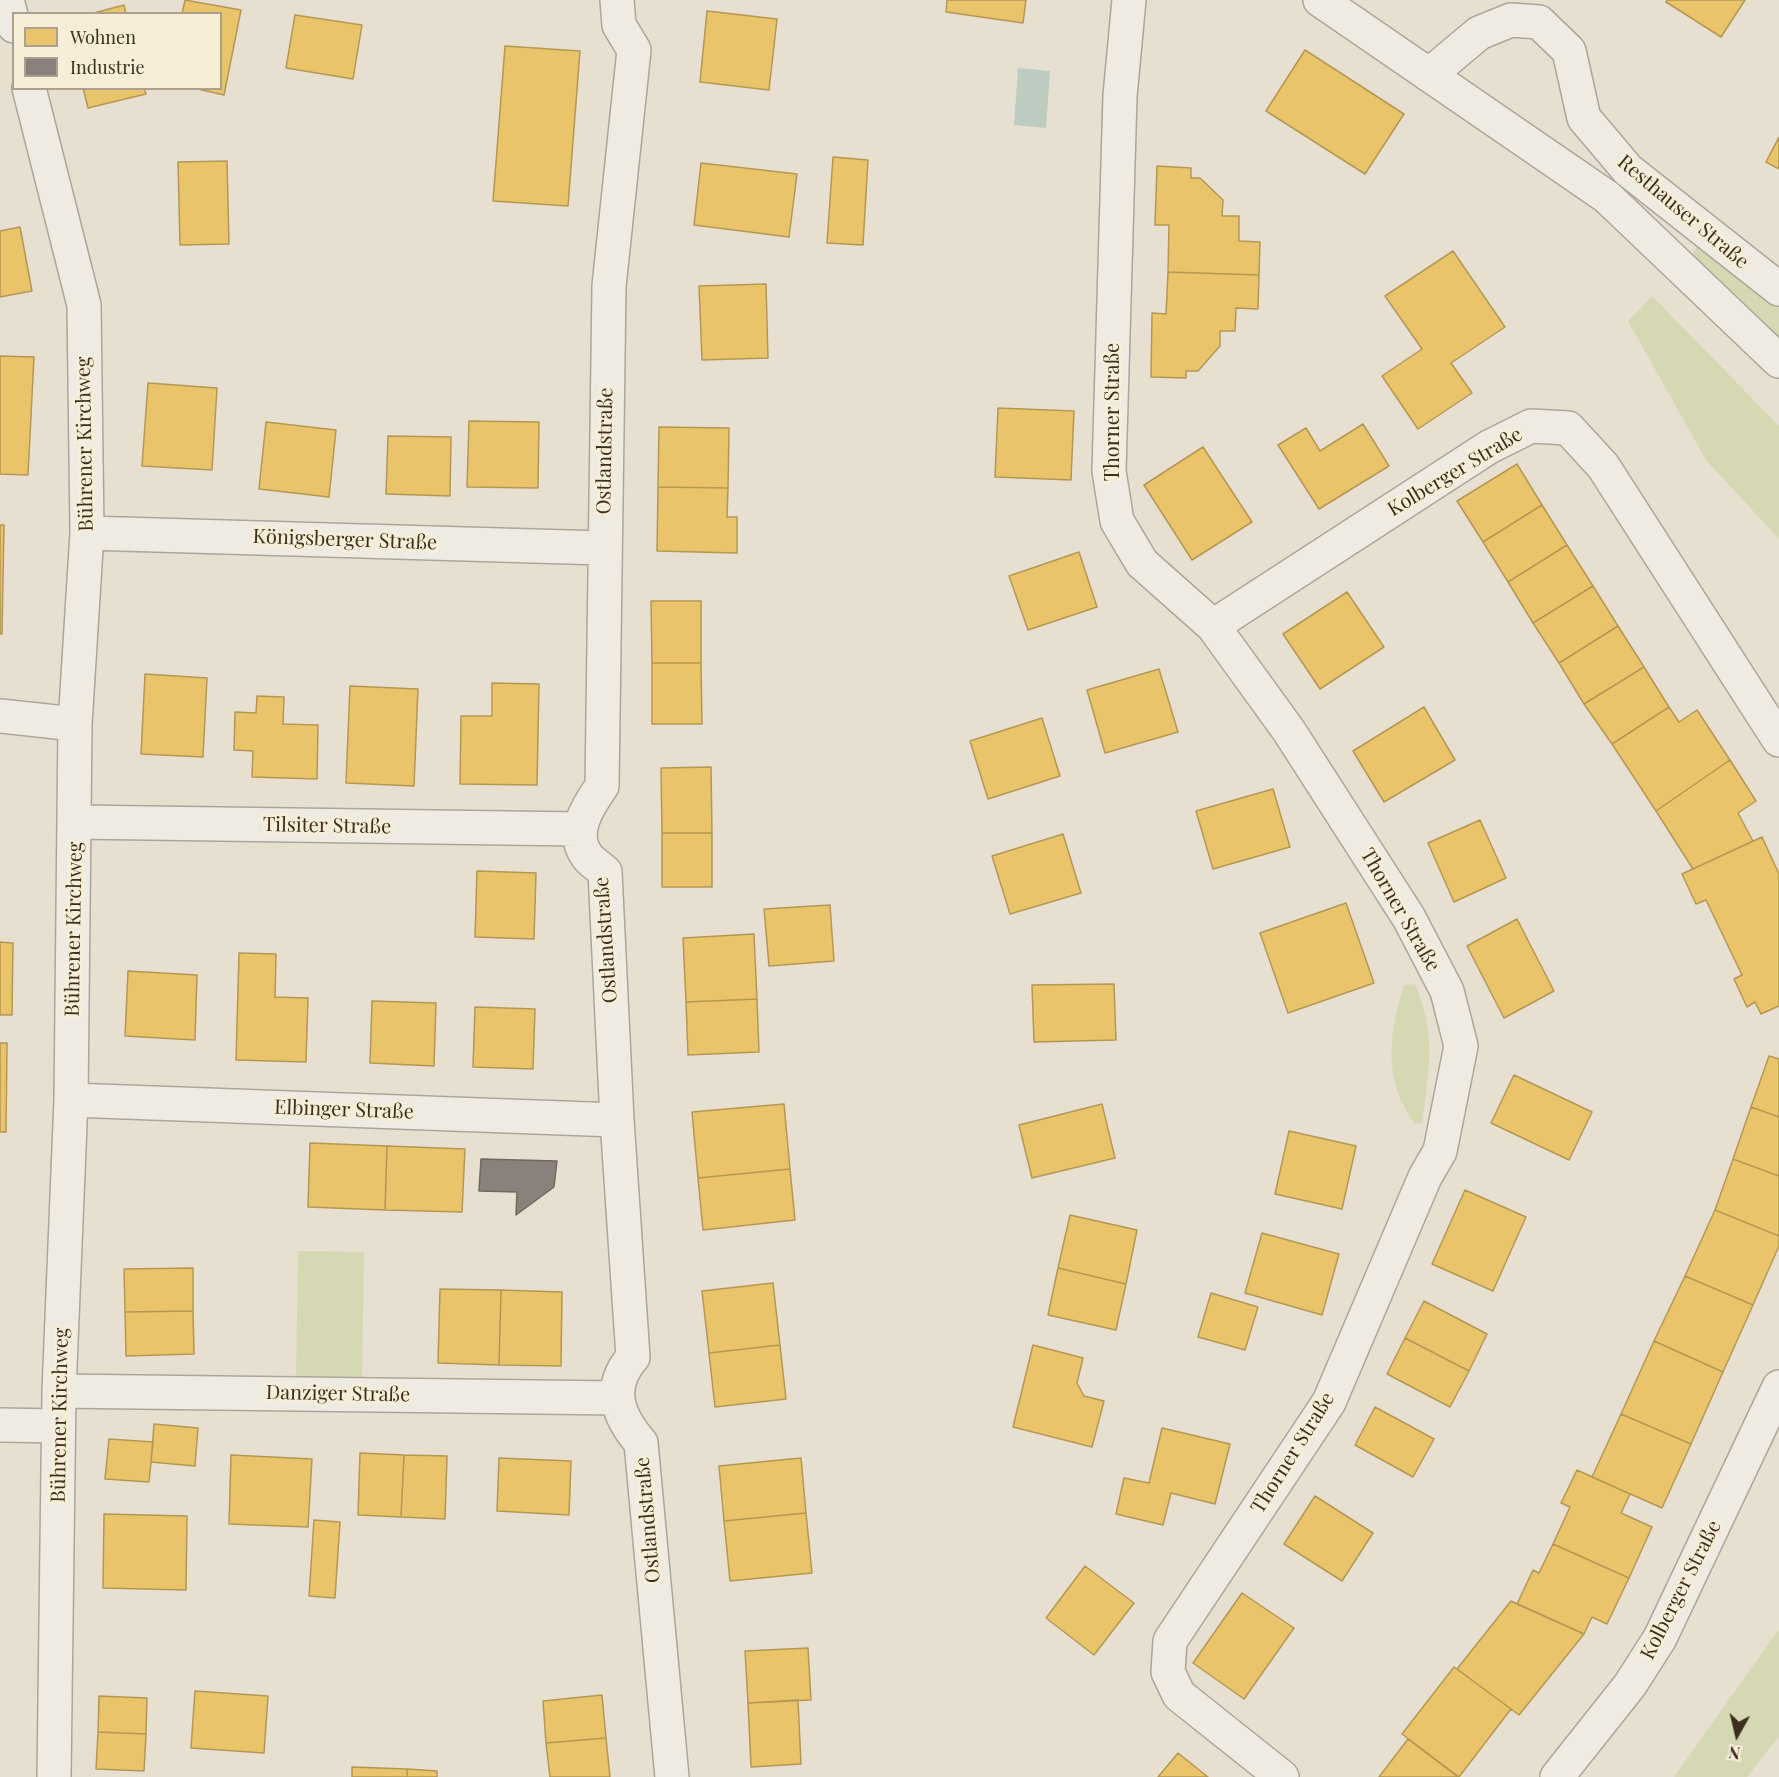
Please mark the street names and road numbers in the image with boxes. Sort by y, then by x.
street label: Resthauser Straße [1613,150,1753,274]
street label: Thorner Straße [1101,343,1125,481]
street label: Bührener Kirchweg [71,356,99,532]
street label: Ostlandstraße [592,387,618,515]
street label: Kolberger Straße [1383,422,1527,522]
street label: Königsberger Straße [252,525,438,555]
street label: Tilsiter Straße [263,813,391,839]
street label: Bührener Kirchweg [60,841,88,1017]
street label: Thorner Straße [1355,844,1445,976]
street label: Ostlandstraße [590,876,622,1004]
street label: Elbinger Straße [274,1096,414,1124]
street label: Bührener Kirchweg [46,1327,74,1503]
street label: Danziger Straße [266,1381,410,1407]
street label: Thorner Straße [1246,1388,1340,1518]
street label: Ostlandstraße [631,1456,665,1584]
street label: Kolberger Straße [1636,1516,1726,1664]

